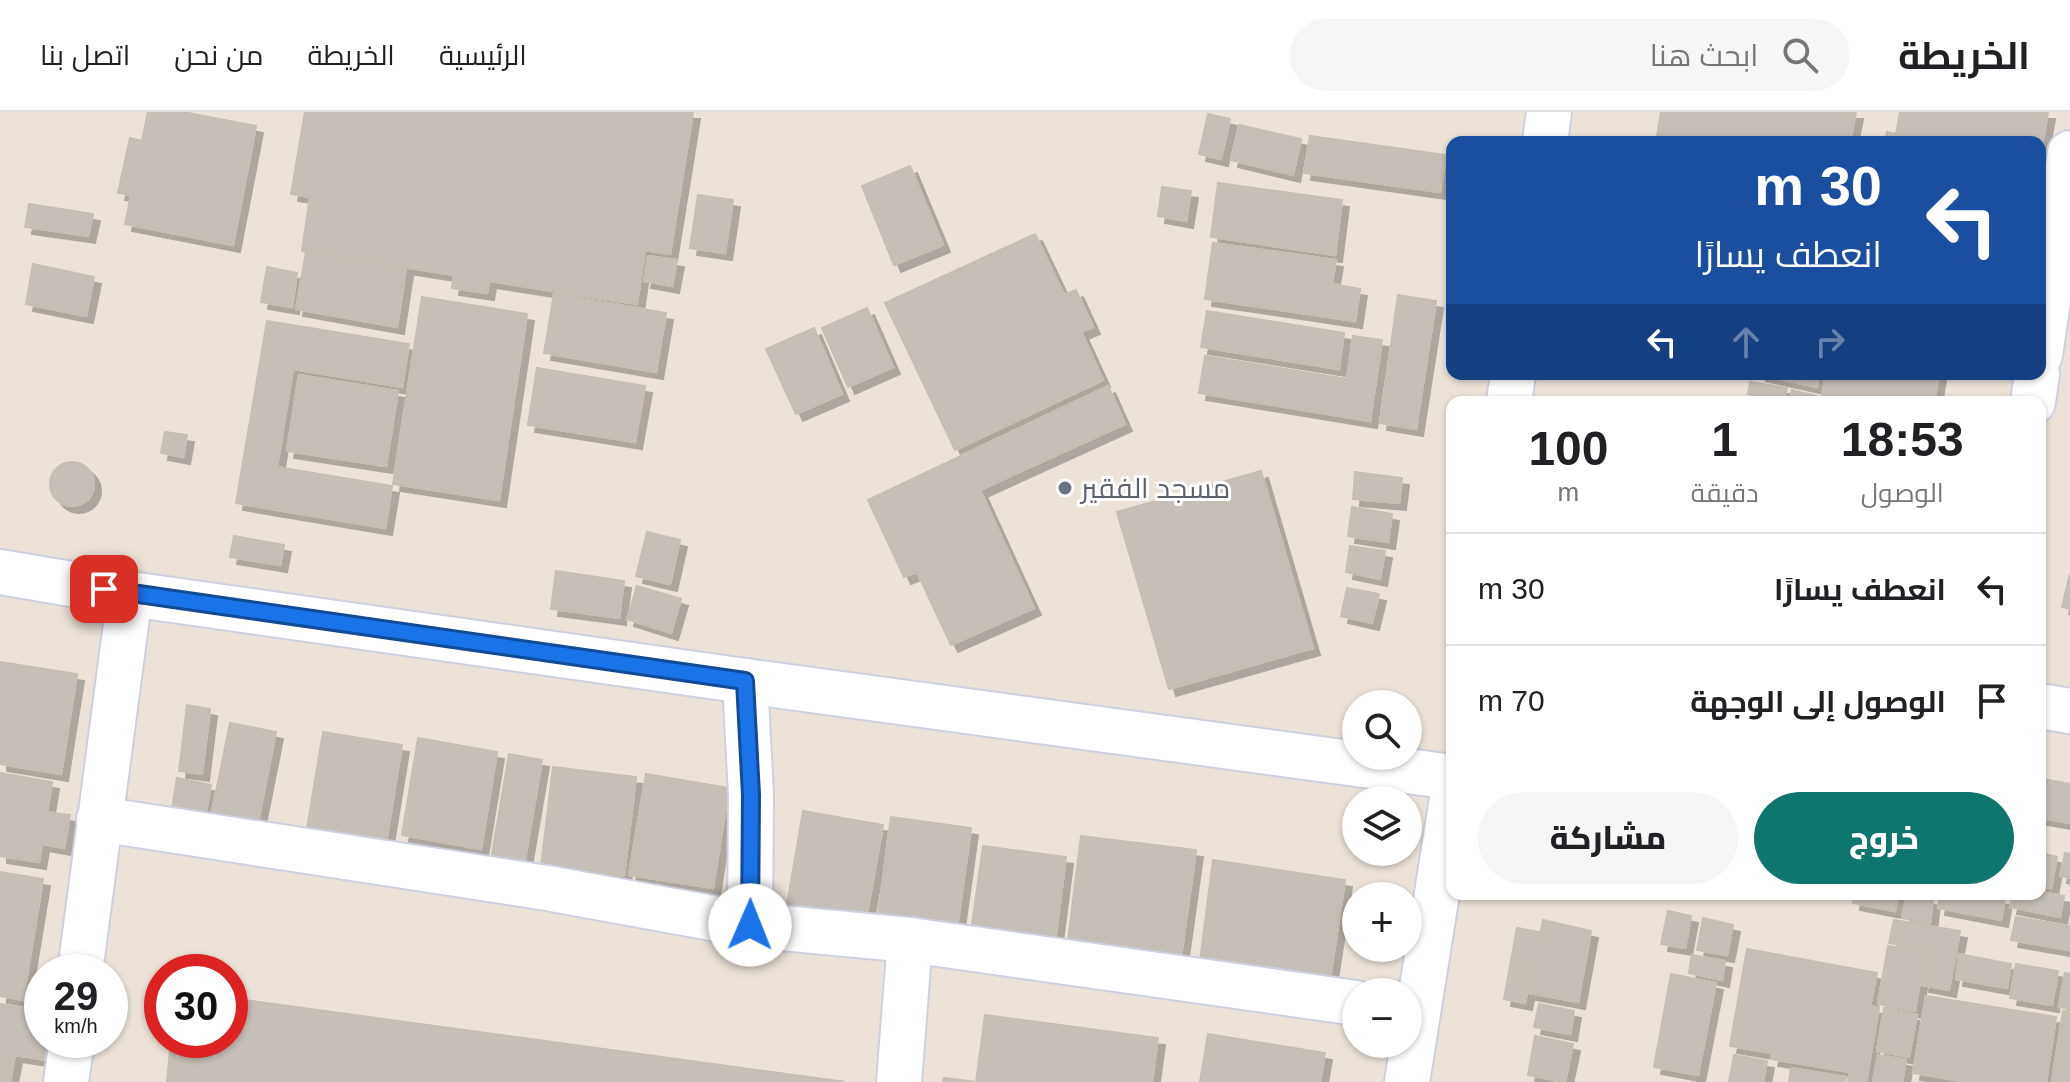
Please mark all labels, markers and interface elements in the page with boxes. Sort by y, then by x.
search box [1290,19,1850,91]
icon: search [1778,33,1822,77]
text: الخريطة [1898,35,2030,77]
text: ابحث هنا [1650,39,1758,72]
text: اتصل بنا [40,40,130,71]
text: من نحن [174,40,263,71]
text: الخريطة [307,40,395,71]
text: الرئيسية [439,40,527,71]
text: 30 m [1754,154,1882,217]
icon: left [1910,168,2014,272]
text: انعطف يسارًا [1695,234,1882,275]
icon: left [1640,320,1684,364]
icon: ahead [1724,320,1768,364]
icon: right [1808,320,1852,364]
text: 1 [1711,413,1738,466]
text: 18:53 [1841,413,1964,466]
text: 100 [1528,422,1608,475]
place label: مسجد الفقير [1079,473,1230,504]
text: m [1558,477,1579,507]
text: دقيقة [1691,478,1758,508]
text: الوصول [1861,478,1944,508]
marker: مسجد الفقير [1056,479,1074,497]
pin [70,555,138,623]
icon: arrive [82,567,126,611]
icon: left [1970,567,2014,611]
text: 30 m [1478,572,1545,605]
text: انعطف يسارًا [1774,573,1946,606]
icon: arrive [1970,679,2014,723]
text: 70 m [1478,684,1545,717]
text: الوصول إلى الوجهة [1690,685,1946,718]
map controls [1342,690,1422,1058]
button: search [1342,690,1422,770]
button: layers [1342,786,1422,866]
button: مشاركة [1478,792,1738,884]
button: خروج [1754,792,2014,884]
button: + [1342,882,1422,962]
position arrow [708,883,792,967]
speed limit sign: 30 [144,954,248,1058]
text: 29 [54,974,98,1018]
button: − [1342,978,1422,1058]
text: km/h [54,1015,98,1037]

